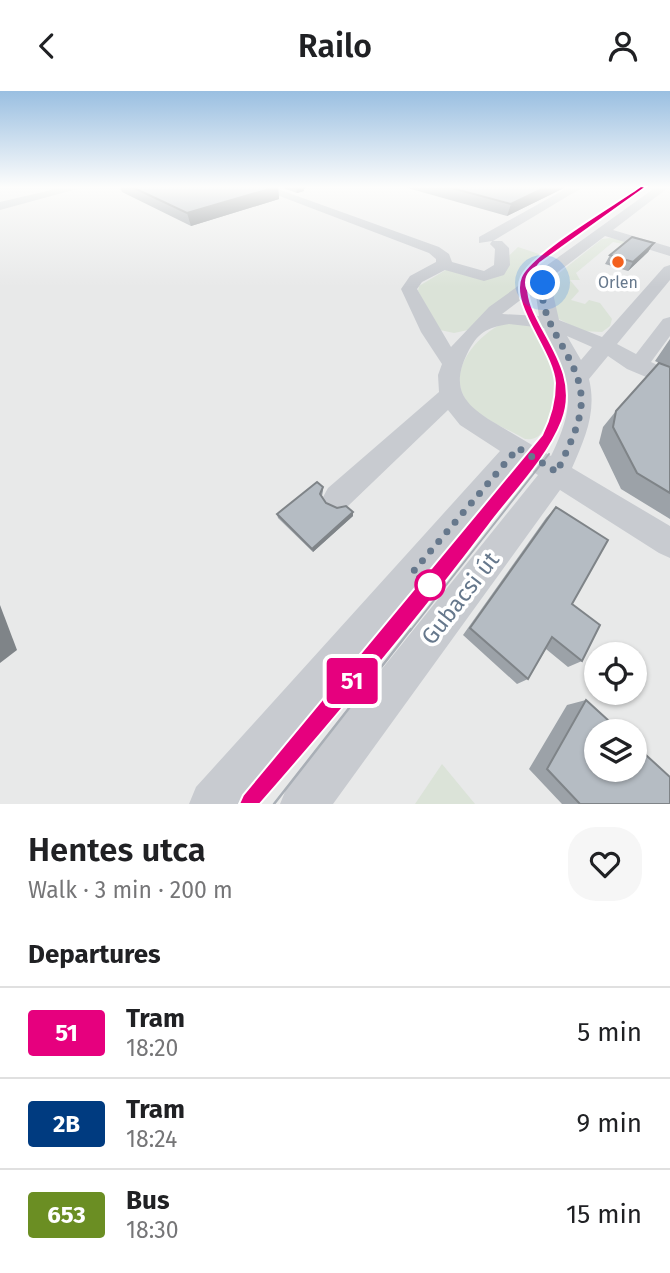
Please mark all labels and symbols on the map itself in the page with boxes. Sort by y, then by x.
marker: Orlen [610,254,626,270]
your location [525,265,560,300]
place label: Orlen [598,273,638,292]
street label: Gubacsi út [415,546,505,650]
unlabelled marker [415,570,445,600]
line badge: 51 [320,658,384,704]

